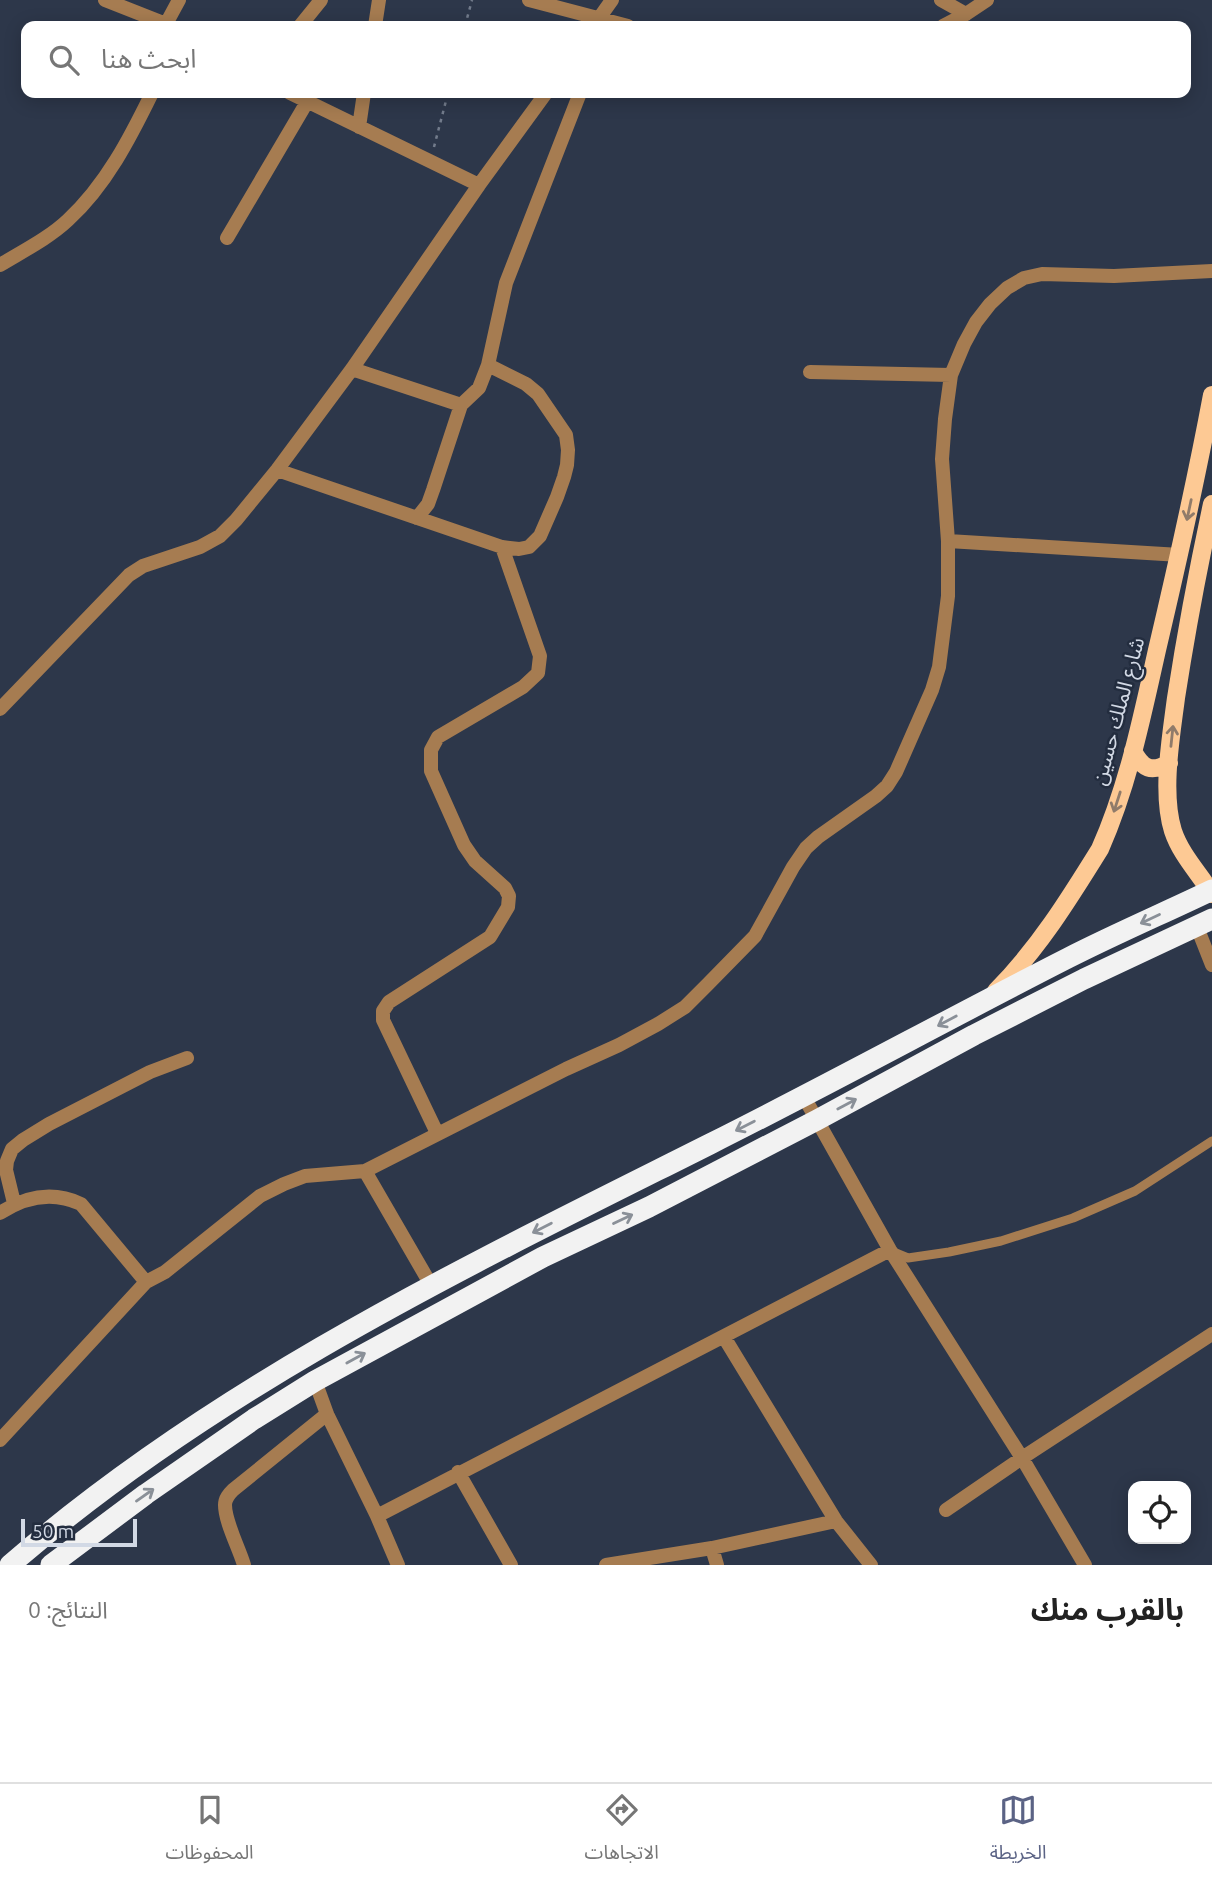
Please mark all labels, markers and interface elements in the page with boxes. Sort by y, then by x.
search box [21,21,1191,98]
icon: search [45,41,83,79]
text: ابحث هنا [101,44,197,73]
one-way arrow [1182,498,1196,521]
street label: شارع الملك حسين [1086,634,1152,789]
one-way arrow [1165,725,1178,748]
one-way arrow [1109,791,1122,813]
one-way arrow [1140,913,1161,926]
one-way arrow [937,1015,958,1029]
one-way arrow [836,1097,857,1110]
one-way arrow [736,1120,756,1134]
one-way arrow [612,1212,633,1226]
one-way arrow [532,1221,553,1235]
one-way arrow [345,1351,366,1364]
map controls [1128,1481,1191,1544]
button: locate [1128,1481,1191,1544]
one-way arrow [135,1488,154,1502]
scale bar [21,1516,136,1548]
text: 50 m [32,1520,74,1542]
text: بالقرب منك [1031,1592,1184,1626]
text: النتائج: 0 [28,1597,108,1622]
tab: المحفوظات [165,1791,254,1873]
tab: الاتجاهات [585,1791,659,1873]
tab: الخريطة [990,1791,1047,1873]

